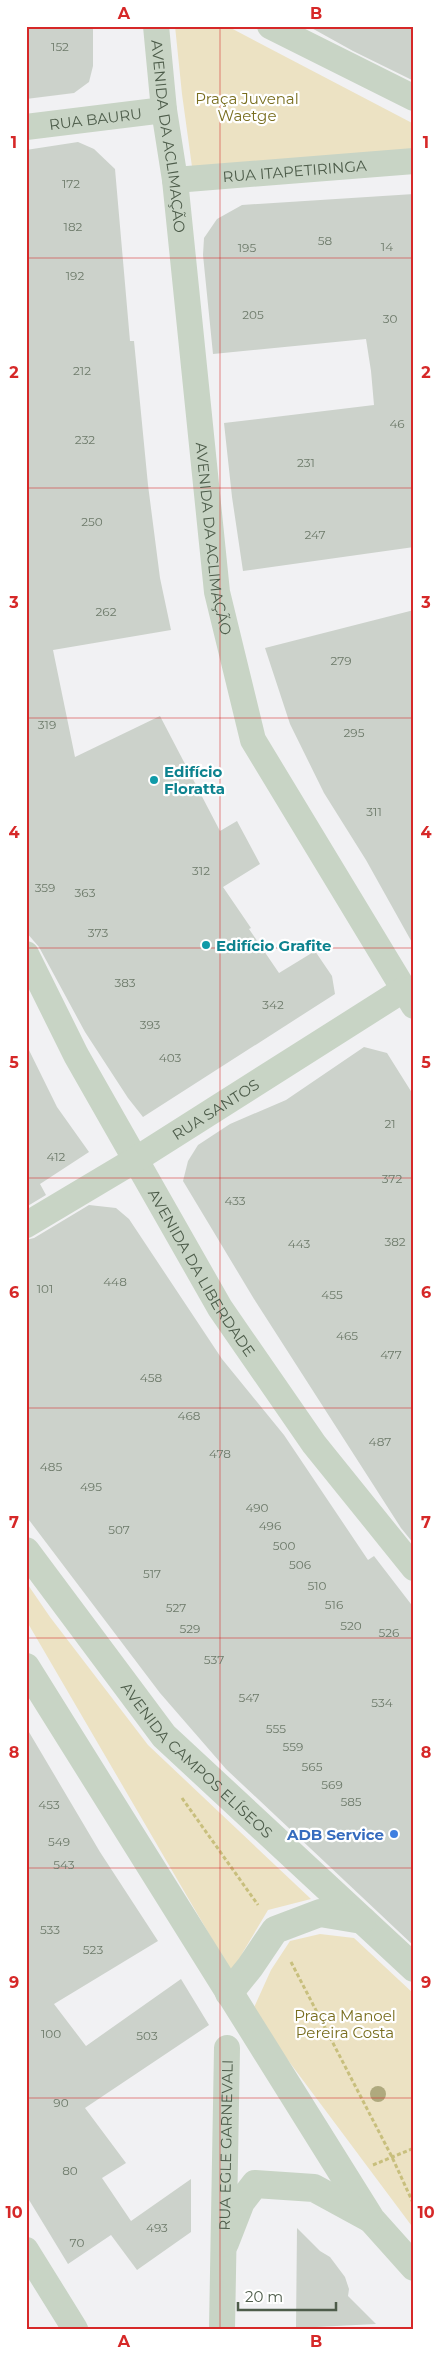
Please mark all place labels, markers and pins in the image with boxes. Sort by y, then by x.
place label: Edifício Floratta [164,762,225,798]
marker: Edifício Floratta [148,774,160,786]
place label: Edifício Grafite [216,936,331,955]
marker: Edifício Grafite [200,939,212,951]
place label: ADB Service [286,1825,384,1844]
marker: ADB Service [388,1828,400,1840]

